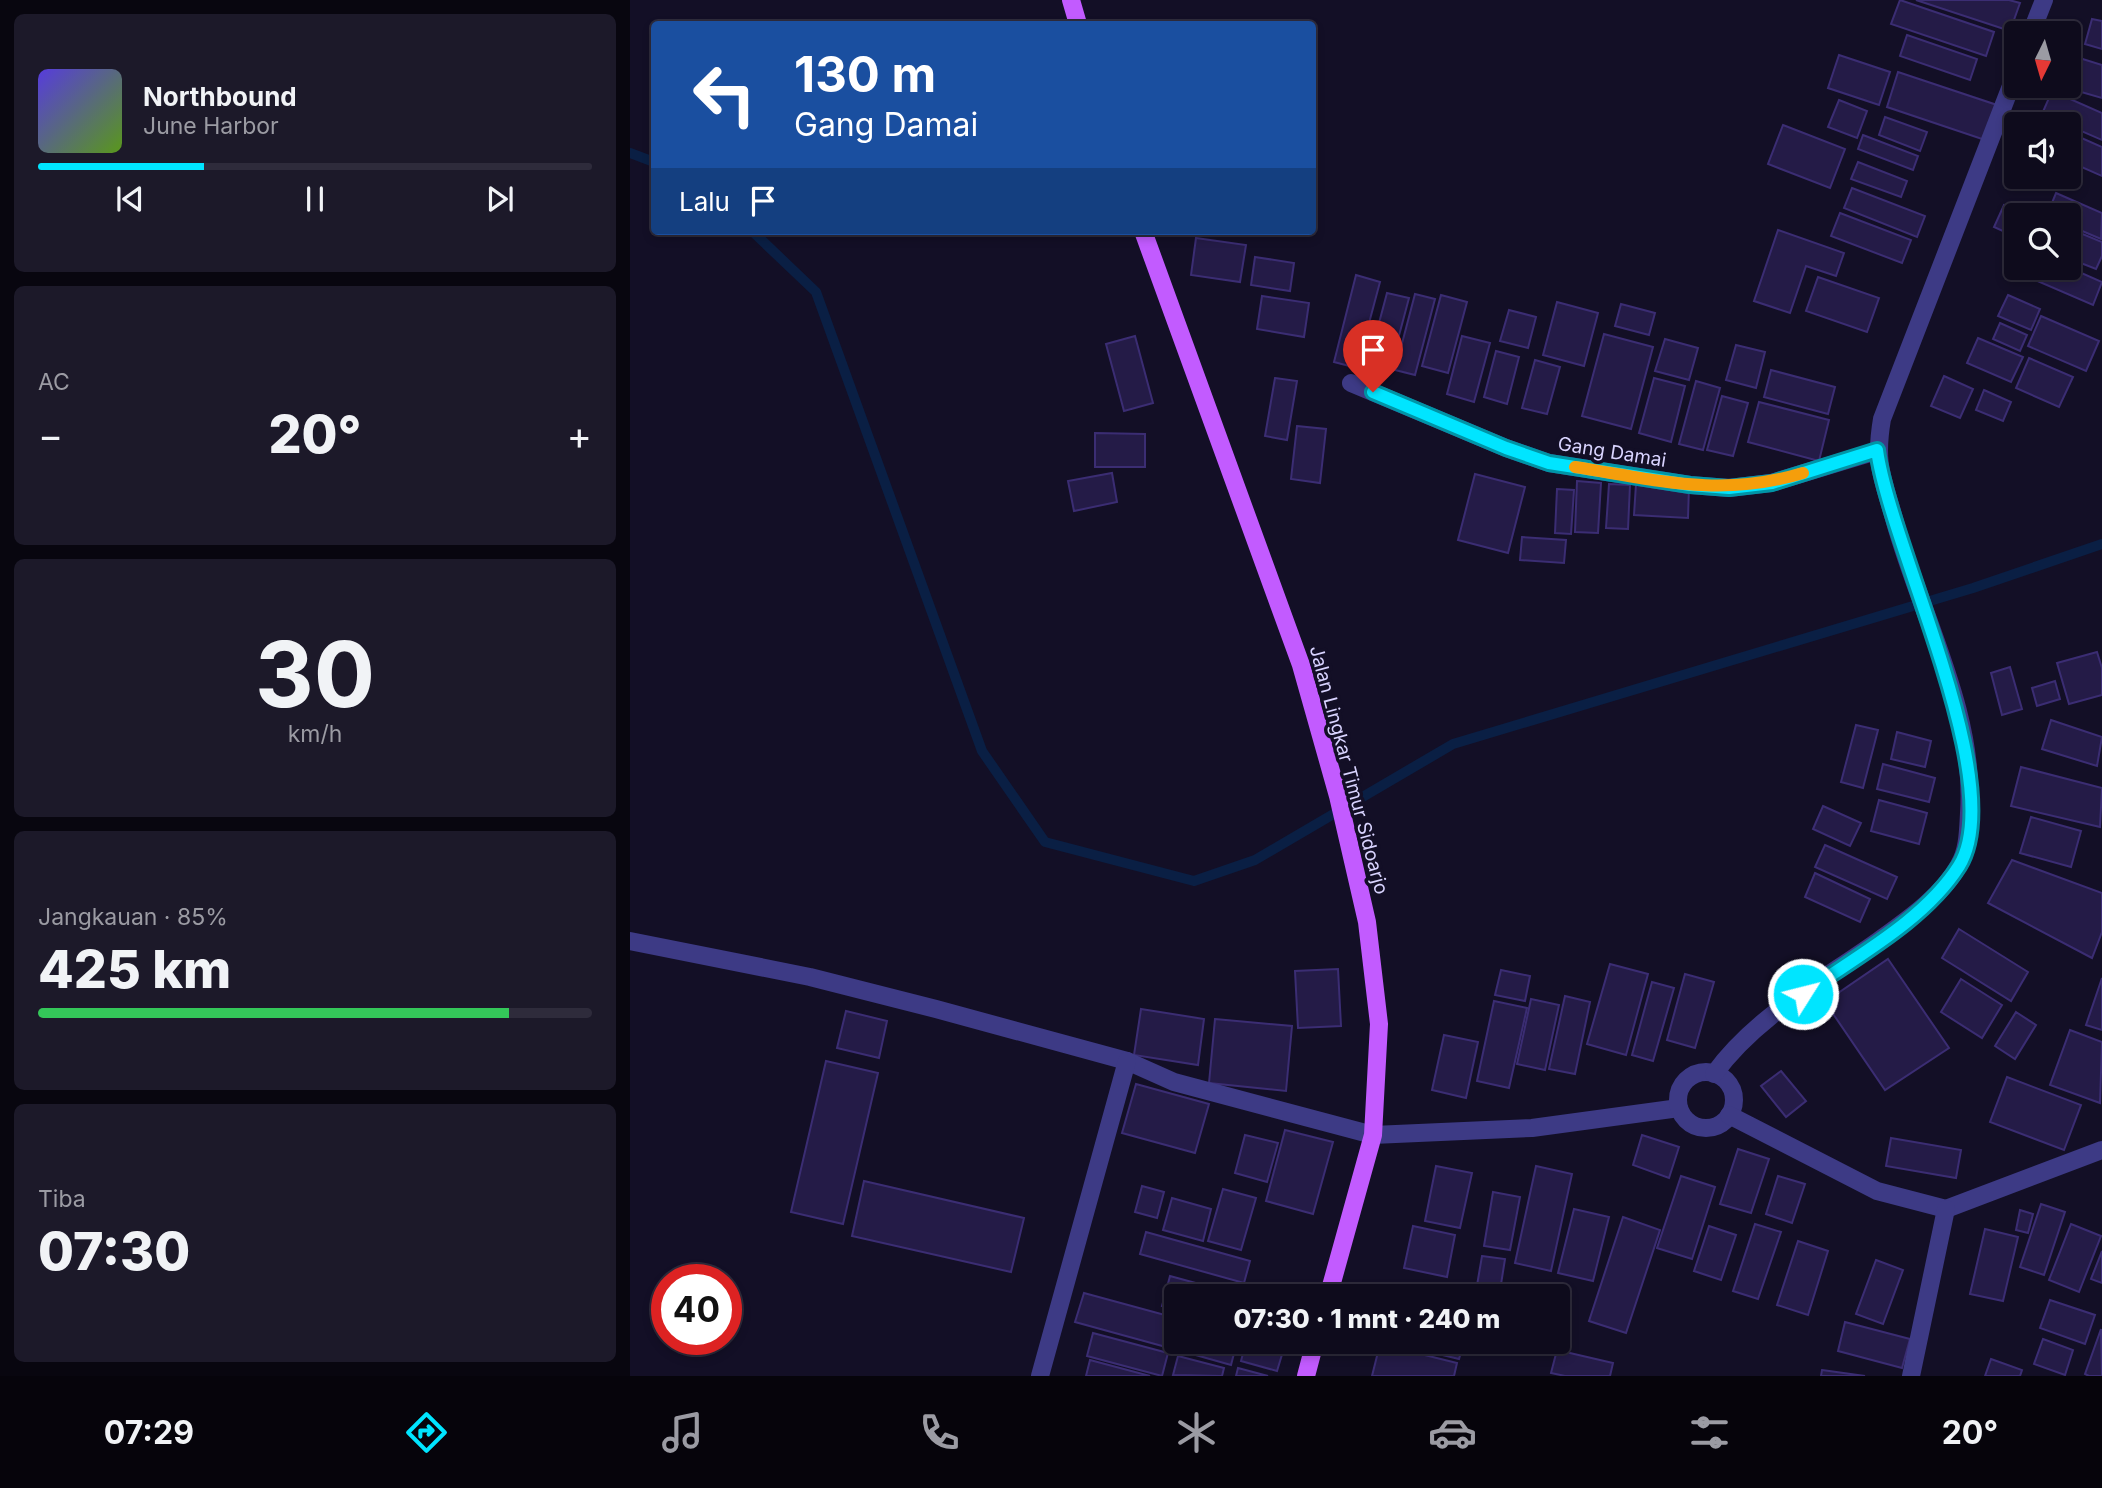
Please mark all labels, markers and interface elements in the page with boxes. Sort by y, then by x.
north arrow [2004,21,2081,98]
map controls [2004,21,2081,280]
text: 130 m [794,45,936,104]
icon: left [679,49,770,140]
text: Northbound [143,81,297,112]
text: Gang Damai [794,105,978,144]
text: June Harbor [143,112,279,140]
button: sound [2004,112,2081,189]
icon: previous [111,180,149,218]
icon: pause [296,180,334,218]
icon: next [481,180,519,218]
icon: arrive [744,182,782,220]
text: Lalu [679,186,730,217]
button: search [2004,203,2081,280]
pin [1343,320,1403,392]
icon: arrive [1354,331,1392,369]
text: AC [38,368,70,396]
text: 20° [268,403,362,466]
text: − [38,412,63,458]
text: + [567,412,592,458]
street label: Gang Damai [1556,432,1668,472]
text: 30 [255,619,375,729]
street label: Jalan Lingkar Timur Sidoarjo [1305,643,1393,897]
text: km/h [288,720,342,748]
text: Jangkauan · 85% [38,903,228,931]
text: 425 km [38,938,231,1001]
position arrow [1766,957,1840,1031]
text: Tiba [38,1185,86,1213]
text: 07:30 [38,1220,190,1283]
speed limit sign: 40 [651,1264,742,1355]
text: 07:30 · 1 mnt · 240 m [1234,1303,1500,1334]
icon: directions [402,1408,451,1457]
icon: music [658,1408,707,1457]
icon: phone [915,1408,964,1457]
icon: climate [1172,1408,1221,1457]
icon: car [1428,1408,1477,1457]
icon: filters [1685,1408,1734,1457]
text: 07:29 [104,1413,194,1452]
text: 20° [1942,1413,1998,1452]

